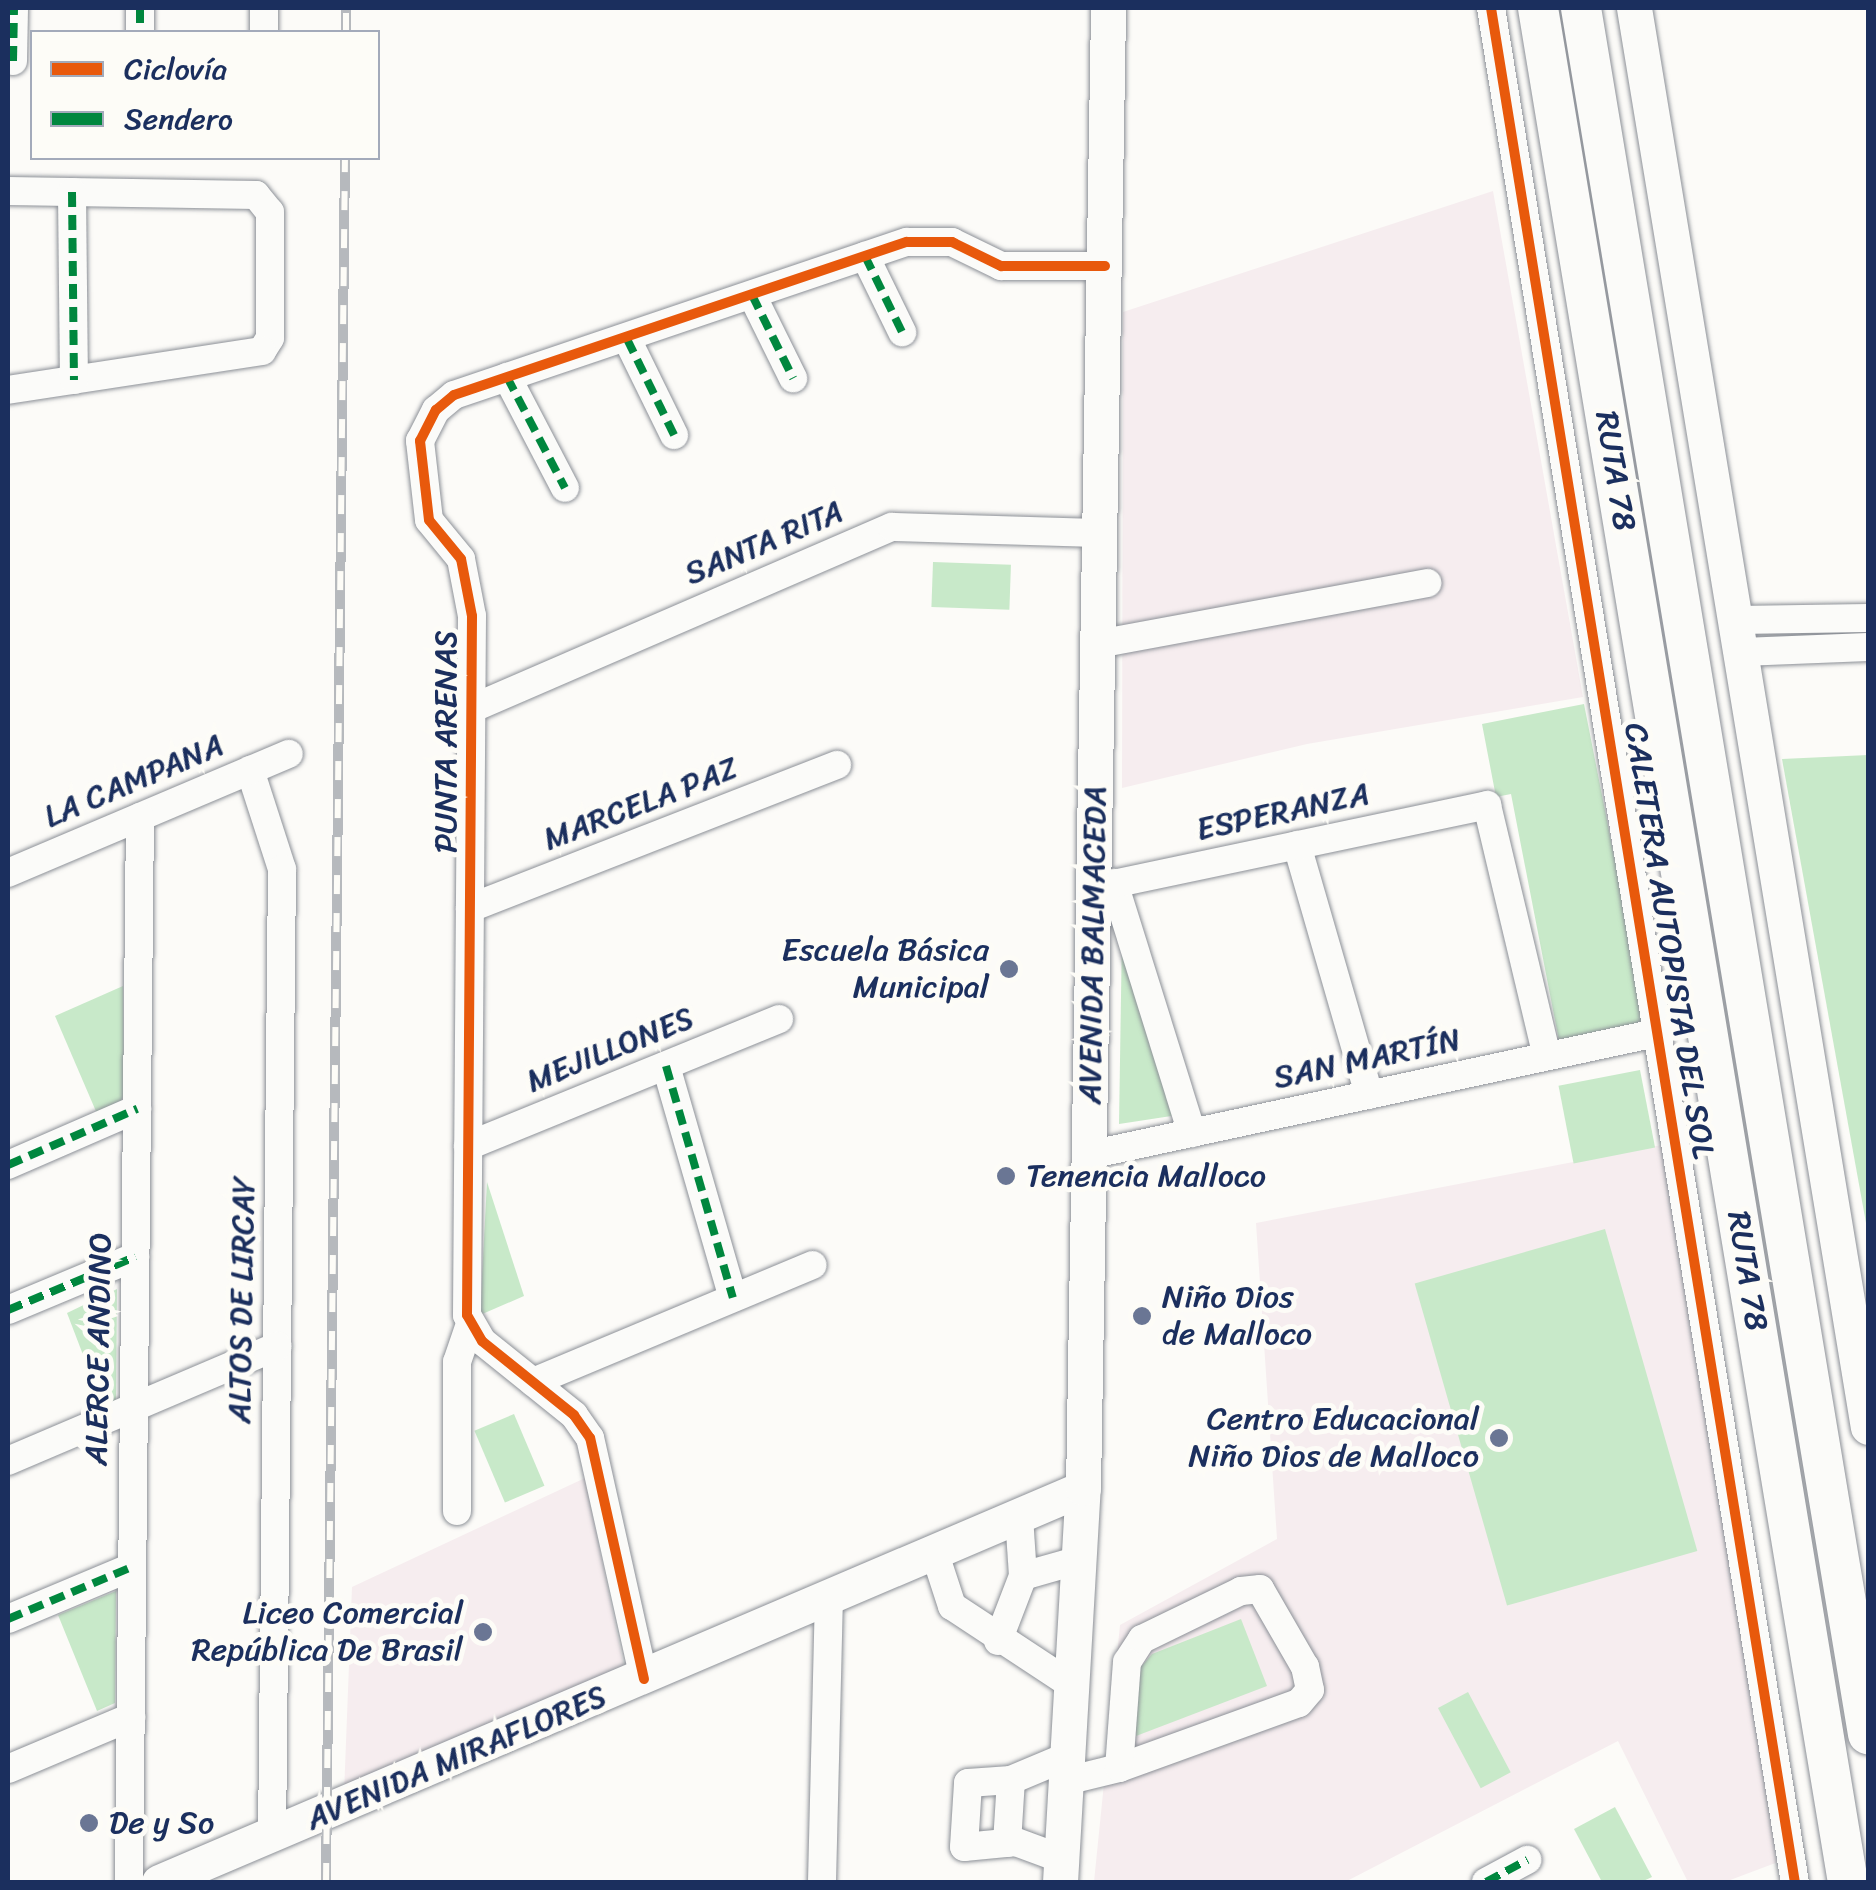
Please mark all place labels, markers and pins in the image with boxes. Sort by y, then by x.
place label: Escuela Básica Municipal [782,932,989,1007]
marker: Escuela Básica Municipal [998,958,1020,980]
place label: Tenencia Malloco [1026,1157,1266,1195]
marker: Tenencia Malloco [995,1165,1017,1187]
place label: Niño Dios de Malloco [1162,1279,1312,1354]
marker: Niño Dios de Malloco [1131,1305,1153,1327]
place label: Centro Educacional Niño Dios de Malloco [1189,1401,1479,1476]
marker: Centro Educacional Niño Dios de Malloco [1488,1427,1510,1449]
place label: Liceo Comercial República De Brasil [192,1595,463,1670]
marker: Liceo Comercial República De Brasil [472,1621,494,1643]
place label: De y So [109,1804,214,1842]
marker: De y So [78,1812,100,1834]

